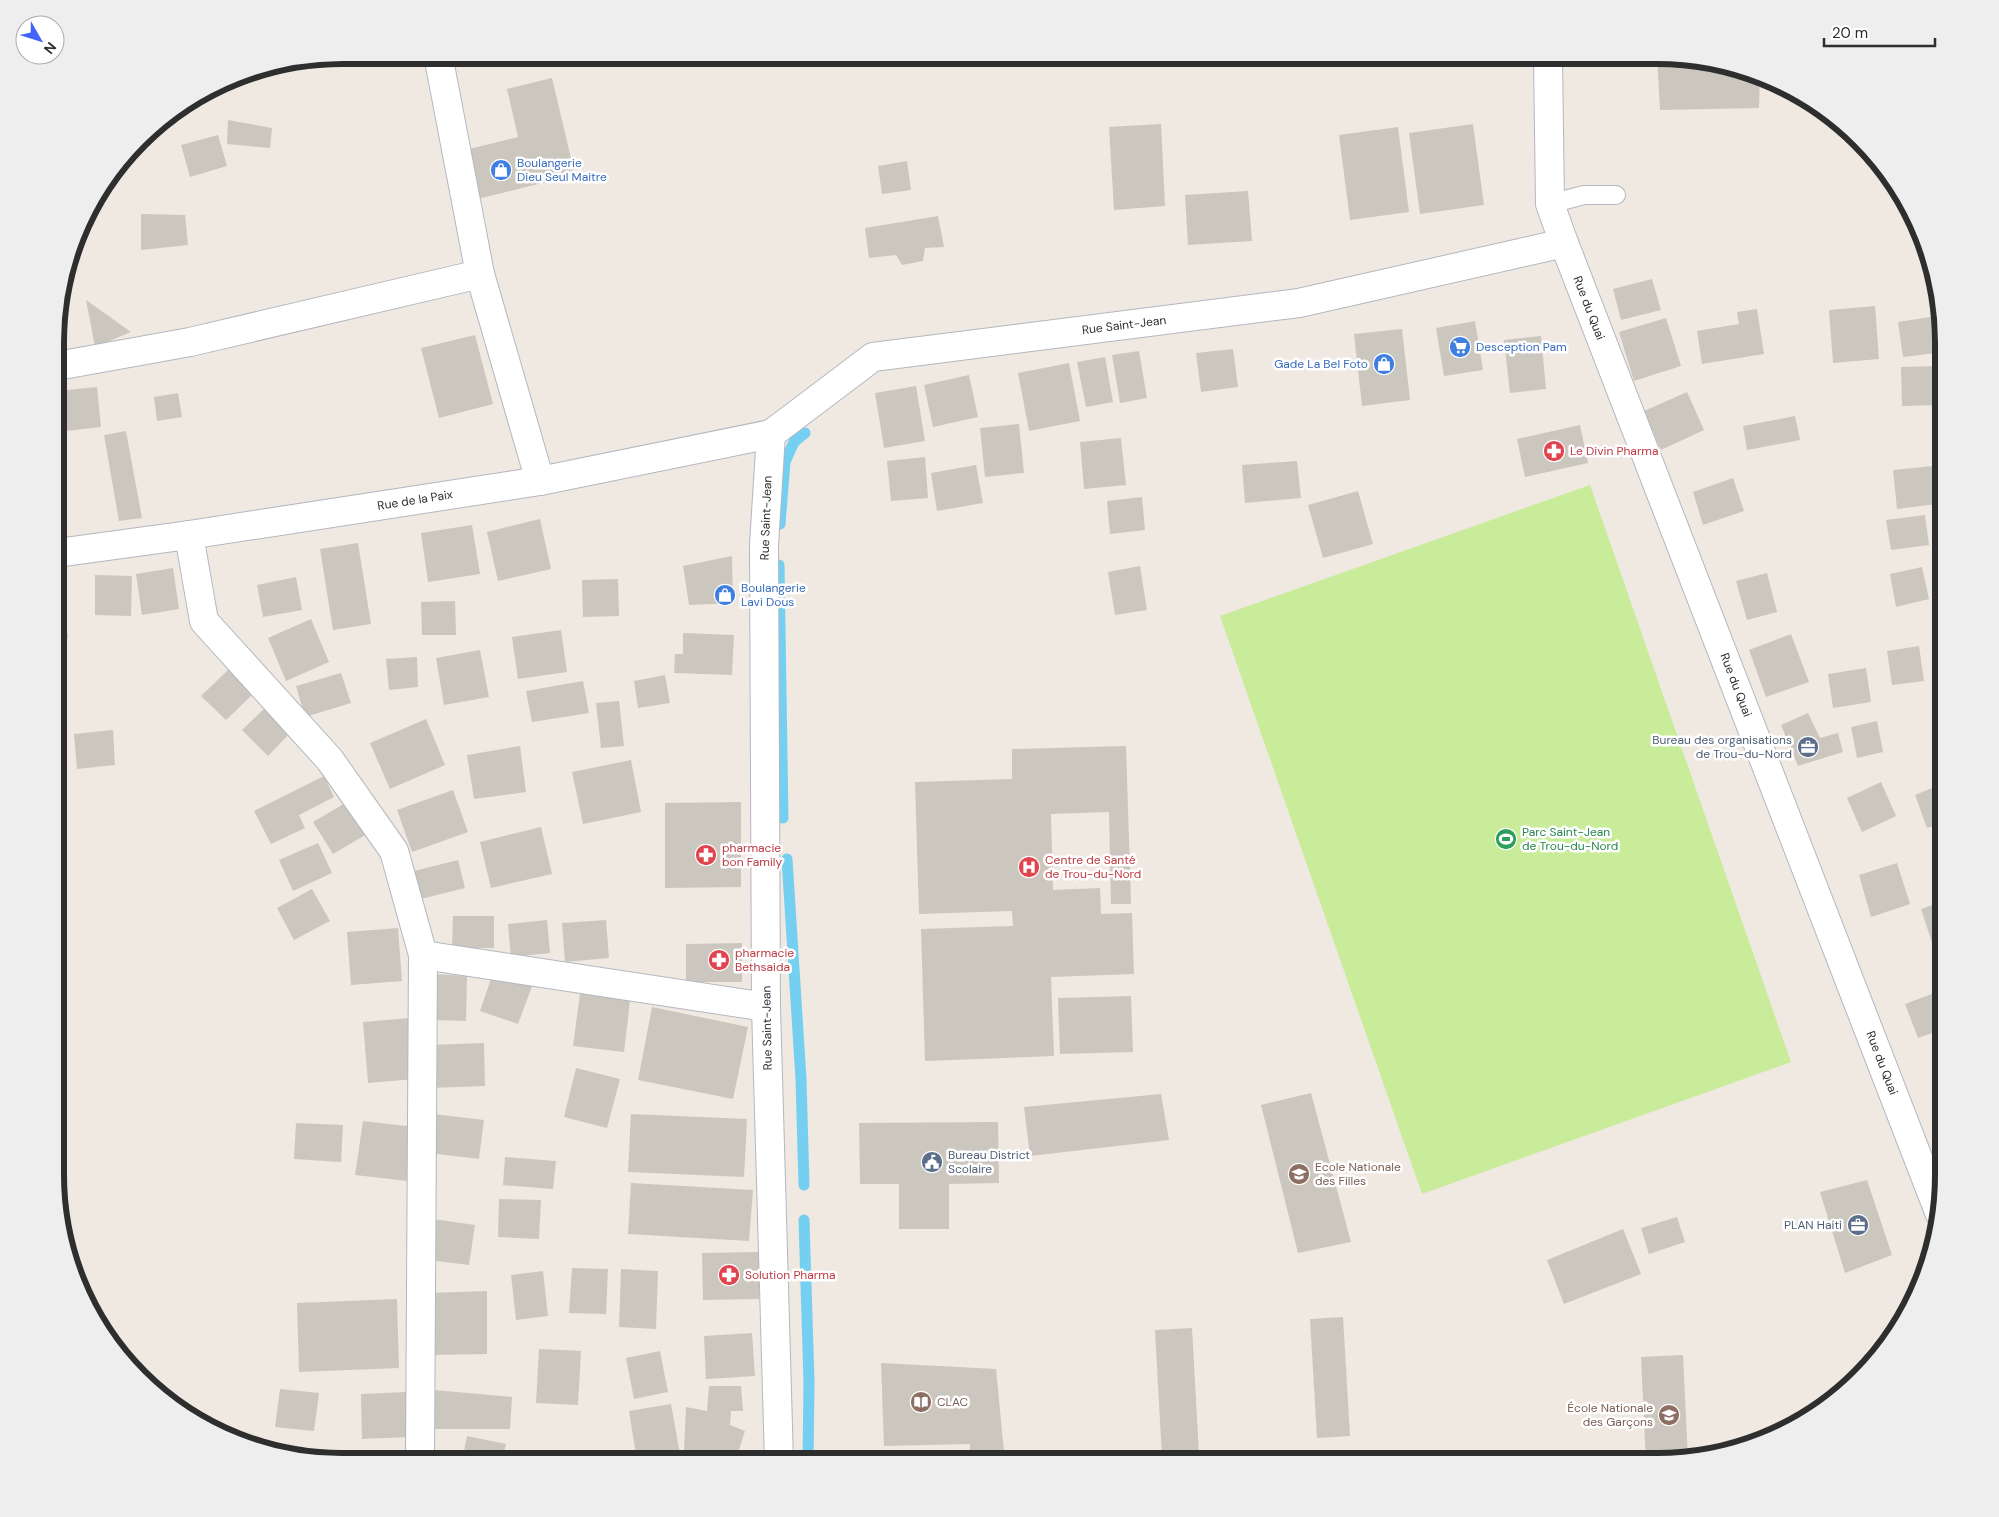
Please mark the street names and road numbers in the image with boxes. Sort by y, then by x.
street label: Rue du Quai [1569,274,1609,342]
street label: Rue Saint-Jean [1081,312,1167,338]
street label: Rue Saint-Jean [757,475,775,561]
street label: Rue de la Paix [376,486,454,514]
street label: Rue du Quai [1716,651,1756,719]
street label: Rue Saint-Jean [758,985,776,1070]
street label: Rue du Quai [1862,1029,1902,1097]

